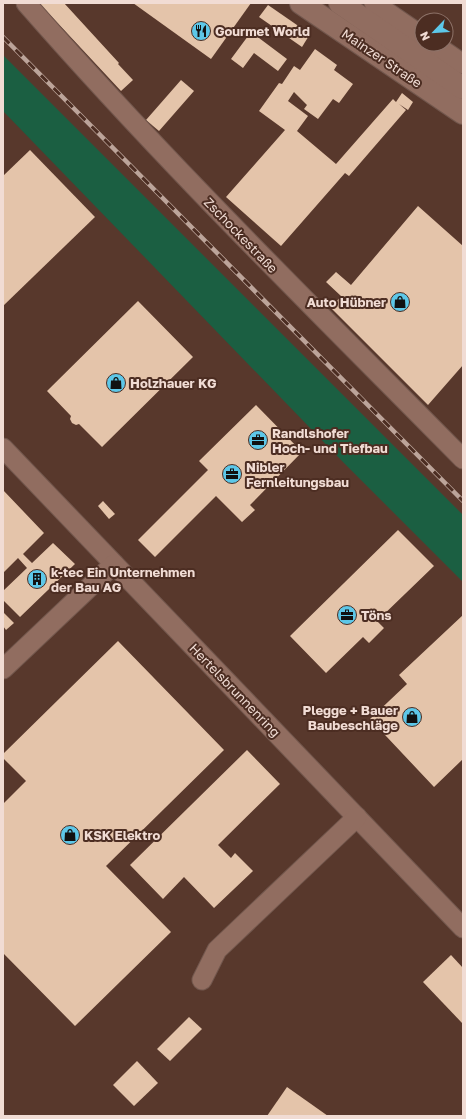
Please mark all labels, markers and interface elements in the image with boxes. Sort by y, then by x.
north arrow [414,12,454,52]
restaurant icon: Gourmet World [190,20,212,42]
place label: Gourmet World [215,23,310,39]
street label: Mainzer Straße [339,25,425,91]
text: N [417,30,432,43]
street label: Zschockestraße [201,194,281,276]
shop icon: Auto Hübner [389,291,411,313]
place label: Auto Hübner [307,294,386,310]
shop icon: Holzhauer KG [105,372,127,394]
place label: Holzhauer KG [130,375,217,391]
place label: Randlshofer Hoch- und Tiefbau [272,425,388,456]
office icon: Randlshofer Hoch- und Tiefbau [247,429,269,451]
place label: Nibler Fernleitungsbau [246,459,349,490]
office icon: Nibler Fernleitungsbau [221,463,243,485]
place label: k-tec Ein Unternehmen der Bau AG [51,564,195,595]
building icon: k-tec Ein Unternehmen der Bau AG [26,568,48,590]
office icon: Töns [336,604,358,626]
place label: Töns [361,607,392,623]
street label: Hertelsbrunnenring [186,640,284,740]
place label: Plegge + Bauer Baubeschläge [302,702,398,733]
shop icon: Plegge + Bauer Baubeschläge [401,706,423,728]
shop icon: KSK Elektro [59,824,81,846]
place label: KSK Elektro [84,827,160,843]

